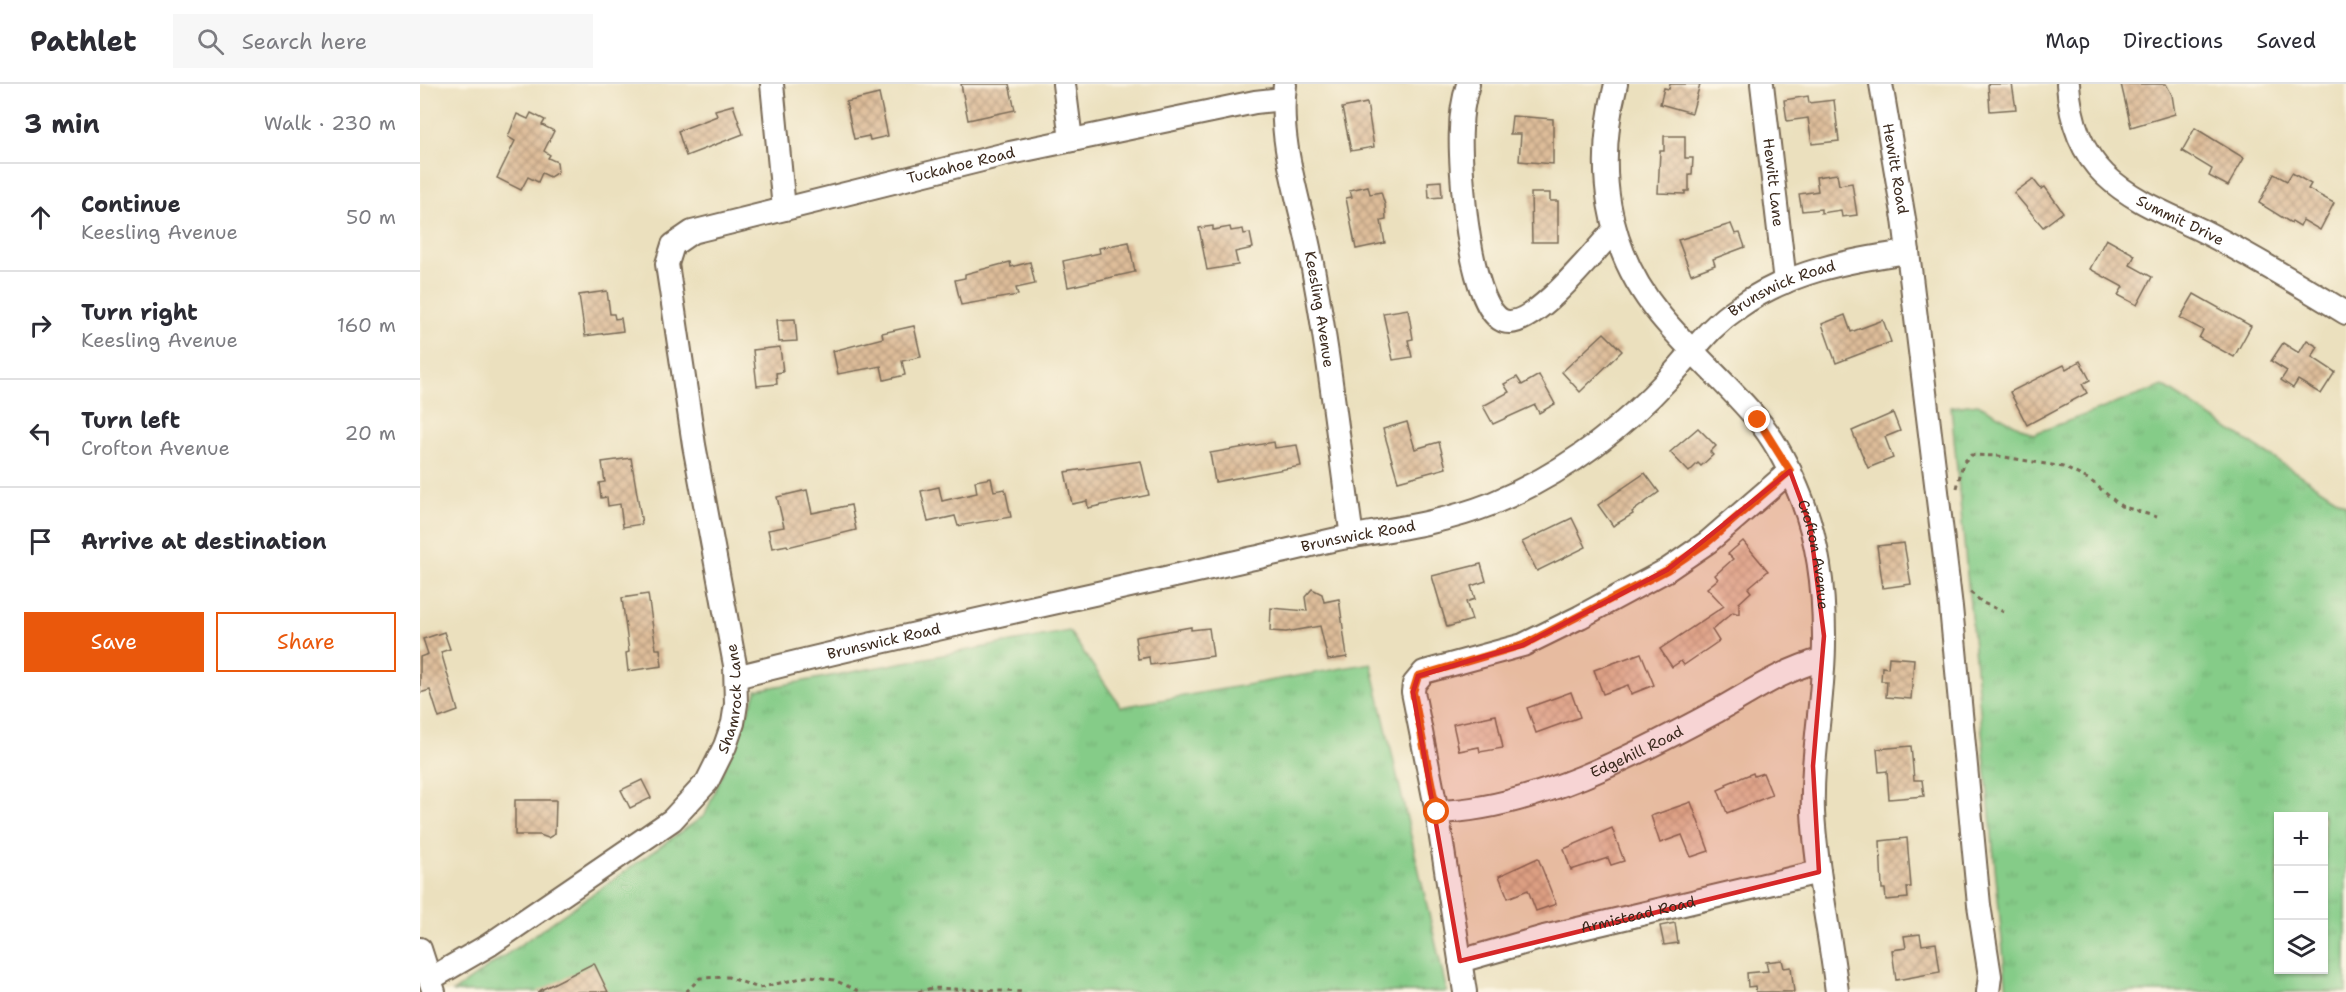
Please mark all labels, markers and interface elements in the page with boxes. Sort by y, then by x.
search box [173,14,593,68]
text: Pathlet [30,22,137,60]
icon: search [194,25,227,58]
text: Search here [242,27,367,56]
text: Map [2045,27,2090,55]
text: Directions [2123,27,2223,55]
text: Saved [2256,27,2316,55]
text: 3 min [24,106,100,141]
text: Walk · 230 m [264,110,396,136]
street label: Hewitt Road [1878,122,1913,216]
street label: Hewitt Lane [1758,137,1788,228]
street label: Tuckahoe Road [905,142,1017,188]
text: Continue [81,190,181,219]
street label: Summit Drive [2133,190,2228,250]
icon: ahead [24,201,57,234]
text: 50 m [346,204,396,230]
text: Keesling Avenue [81,219,238,245]
street label: Keesling Avenue [1300,249,1339,369]
street label: Brunswick Road [1724,256,1838,321]
text: Turn right [81,298,198,327]
icon: right [24,309,57,342]
text: 160 m [337,312,396,338]
text: Keesling Avenue [81,327,238,353]
text: Turn left [81,406,180,435]
route end [1744,406,1770,432]
icon: left [24,417,57,450]
text: 20 m [345,420,396,446]
text: Crofton Avenue [81,435,230,461]
street label: Crofton Avenue [1793,497,1833,610]
street label: Brunswick Road [1299,515,1418,557]
icon: arrive [24,525,57,558]
text: Arrive at destination [81,527,327,556]
button: Save [24,612,204,672]
button: Share [216,612,396,672]
street label: Brunswick Road [825,618,943,664]
street label: Shamrock Lane [713,642,747,757]
street label: Edgehill Road [1587,721,1687,783]
route start [1423,798,1449,824]
map controls [2274,812,2328,974]
button: + [2274,812,2328,866]
button: − [2274,866,2328,920]
street label: Armistead Road [1579,891,1698,938]
button: layers [2274,920,2328,974]

